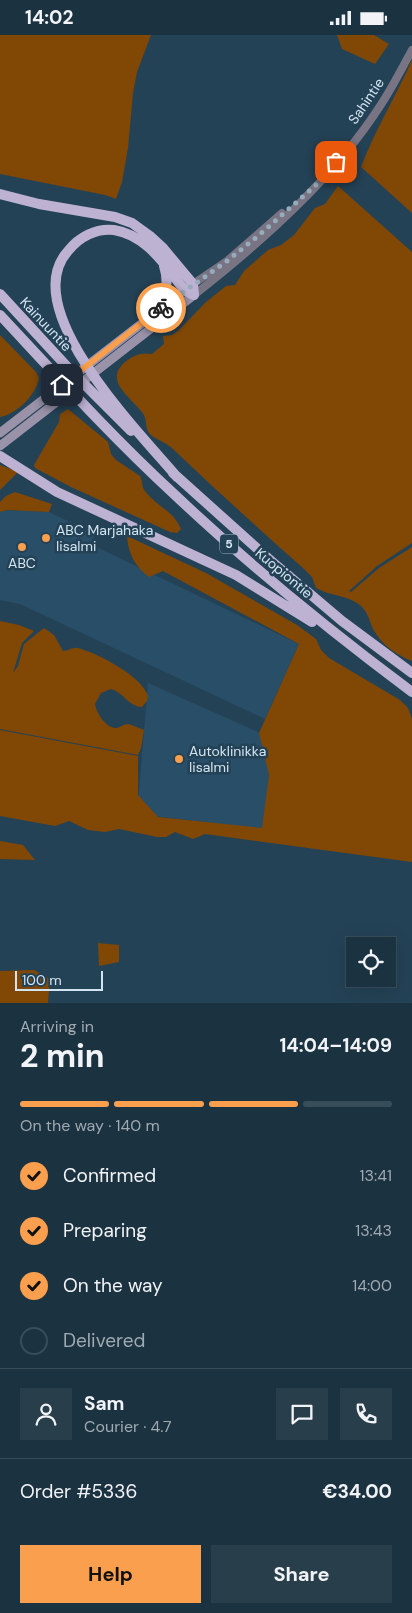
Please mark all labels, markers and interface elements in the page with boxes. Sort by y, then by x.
text: 14:02 [25,5,73,30]
street label: Sahintie [344,74,388,128]
pin [315,141,357,183]
icon: bag [322,148,350,176]
courier [136,283,186,333]
street label: Kainuuntie [16,293,76,355]
icon: bike [147,294,175,322]
pin [41,364,83,406]
icon: home [48,371,76,399]
place label: ABC Marjahaka Iisalmi [56,521,153,555]
marker: ABC Marjahaka Iisalmi [40,532,52,544]
road number: 5 [220,534,238,553]
marker: ABC [16,541,28,553]
street label: Kuopiontie [252,544,316,602]
place label: ABC [8,554,36,572]
place label: Autoklinikka Iisalmi [189,742,266,776]
marker: Autoklinikka Iisalmi [173,753,185,765]
map controls [346,937,396,987]
button: locate [346,937,396,987]
scale bar [15,968,102,991]
text: 100 m [22,971,62,989]
text: Arriving in [20,1016,94,1037]
text: 14:04–14:09 [279,1033,392,1058]
text: 2 min [20,1035,105,1077]
text: On the way · 140 m [20,1115,160,1136]
icon: check [20,1162,48,1190]
text: Confirmed [63,1163,156,1188]
text: 13:41 [360,1165,392,1186]
icon: check [20,1217,48,1245]
text: Preparing [63,1218,147,1243]
text: 13:43 [355,1220,392,1241]
icon: check [20,1272,48,1300]
text: On the way [63,1273,163,1298]
text: 14:00 [352,1275,392,1296]
text: Delivered [63,1328,145,1353]
button: person [20,1388,72,1440]
button: chat [276,1388,328,1440]
button: phone [340,1388,392,1440]
text: Sam [84,1391,125,1416]
text: Courier · 4.7 [84,1416,172,1437]
text: Order #5336 [20,1479,137,1504]
text: €34.00 [322,1479,392,1504]
button: Help [20,1545,201,1603]
button: Share [211,1545,392,1603]

